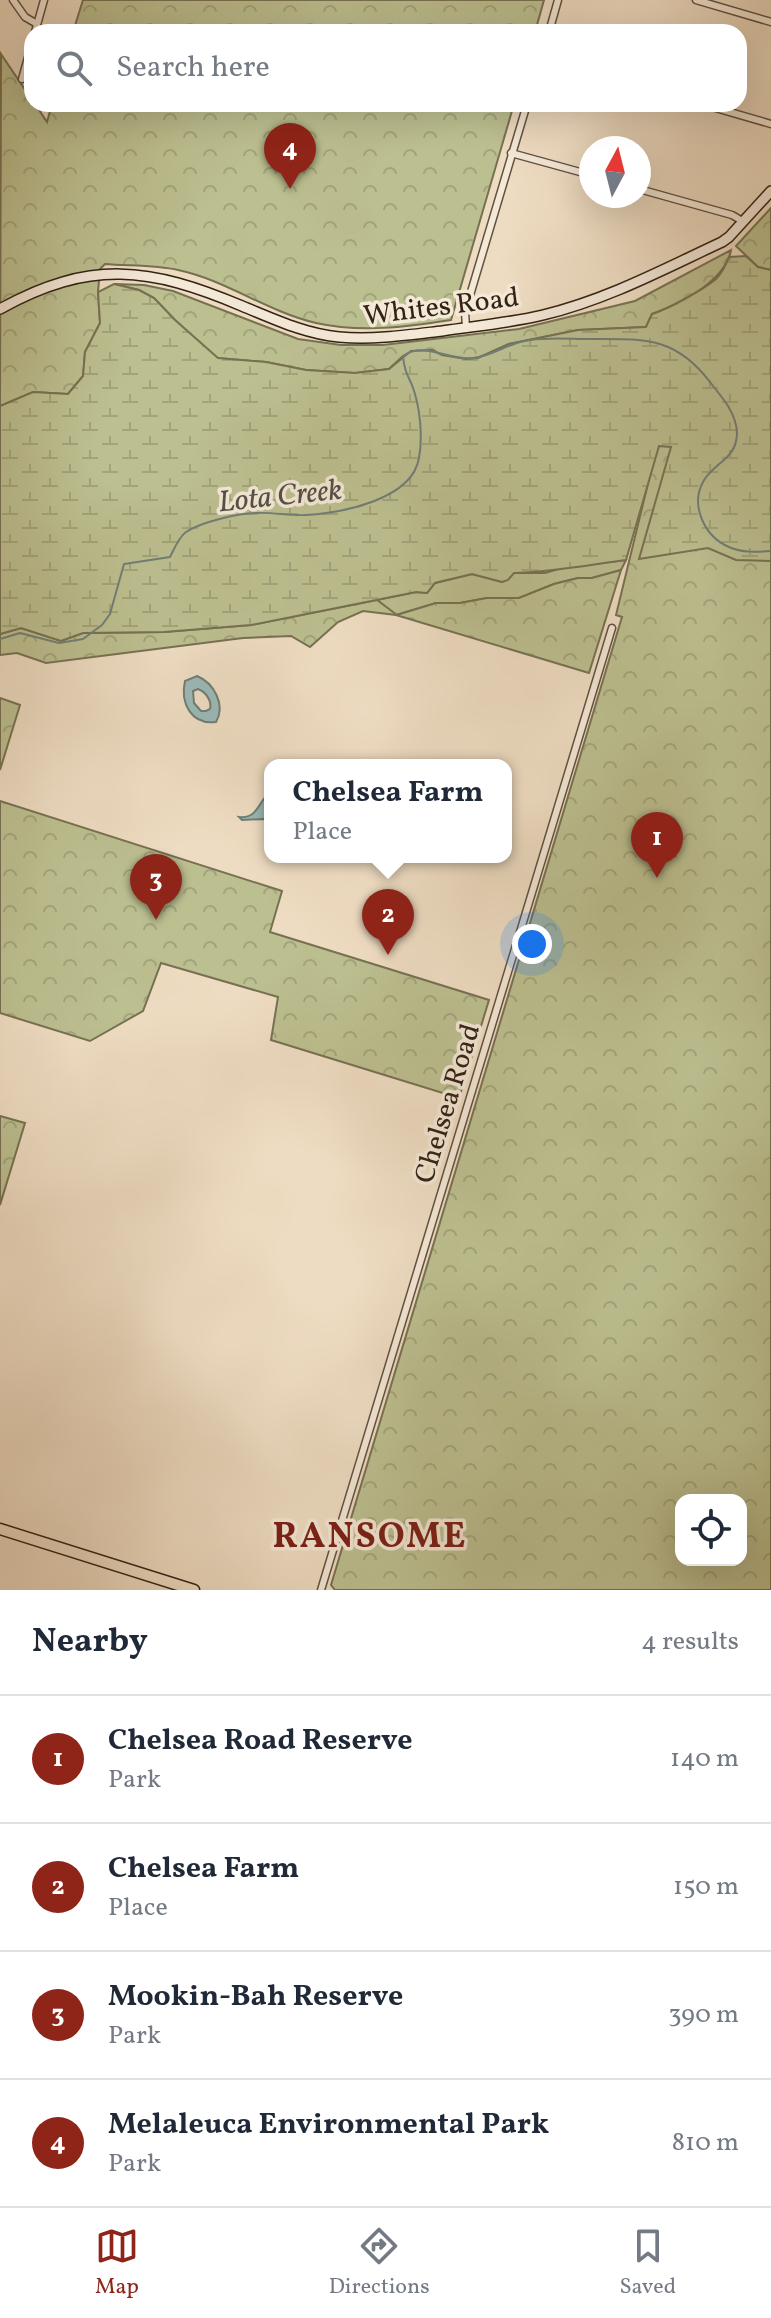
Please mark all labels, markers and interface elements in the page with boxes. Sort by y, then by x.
search box [24,24,747,112]
icon: search [52,46,96,90]
text: Search here [116,47,270,89]
pin: 4 [264,123,316,189]
north arrow [579,136,651,208]
street label: Whites Road [361,279,521,336]
water label: Lota Creek [216,470,344,524]
popup [264,759,512,863]
text: Chelsea Farm [292,772,484,814]
pin: 1 [631,812,683,878]
text: Place [292,814,352,850]
pin: 3 [130,854,182,920]
pin: 2 [362,889,414,955]
your location [512,924,552,964]
street label: Chelsea Road [406,1019,491,1188]
map controls [675,1494,747,1566]
button: locate [675,1494,747,1566]
district label: RANSOME [273,1513,467,1563]
text: Nearby [32,1619,148,1666]
text: 4 results [641,1624,739,1660]
text: Chelsea Road Reserve [108,1720,413,1762]
text: 1 [53,1741,63,1777]
text: 140 m [670,1741,739,1777]
text: Park [108,1762,161,1798]
text: Chelsea Farm [108,1848,299,1890]
text: 2 [51,1869,65,1905]
text: 150 m [673,1869,739,1905]
text: Place [108,1890,168,1926]
text: Mookin-Bah Reserve [108,1976,403,2018]
text: 3 [51,1997,65,2033]
text: 390 m [668,1997,739,2033]
text: Park [108,2018,161,2054]
text: Melaleuca Environmental Park [108,2104,549,2146]
text: 4 [50,2125,66,2161]
text: 810 m [672,2125,739,2161]
text: Park [108,2146,161,2182]
tab: Map [95,2224,139,2303]
tab: Directions [329,2224,430,2303]
tab: Saved [619,2224,676,2303]

